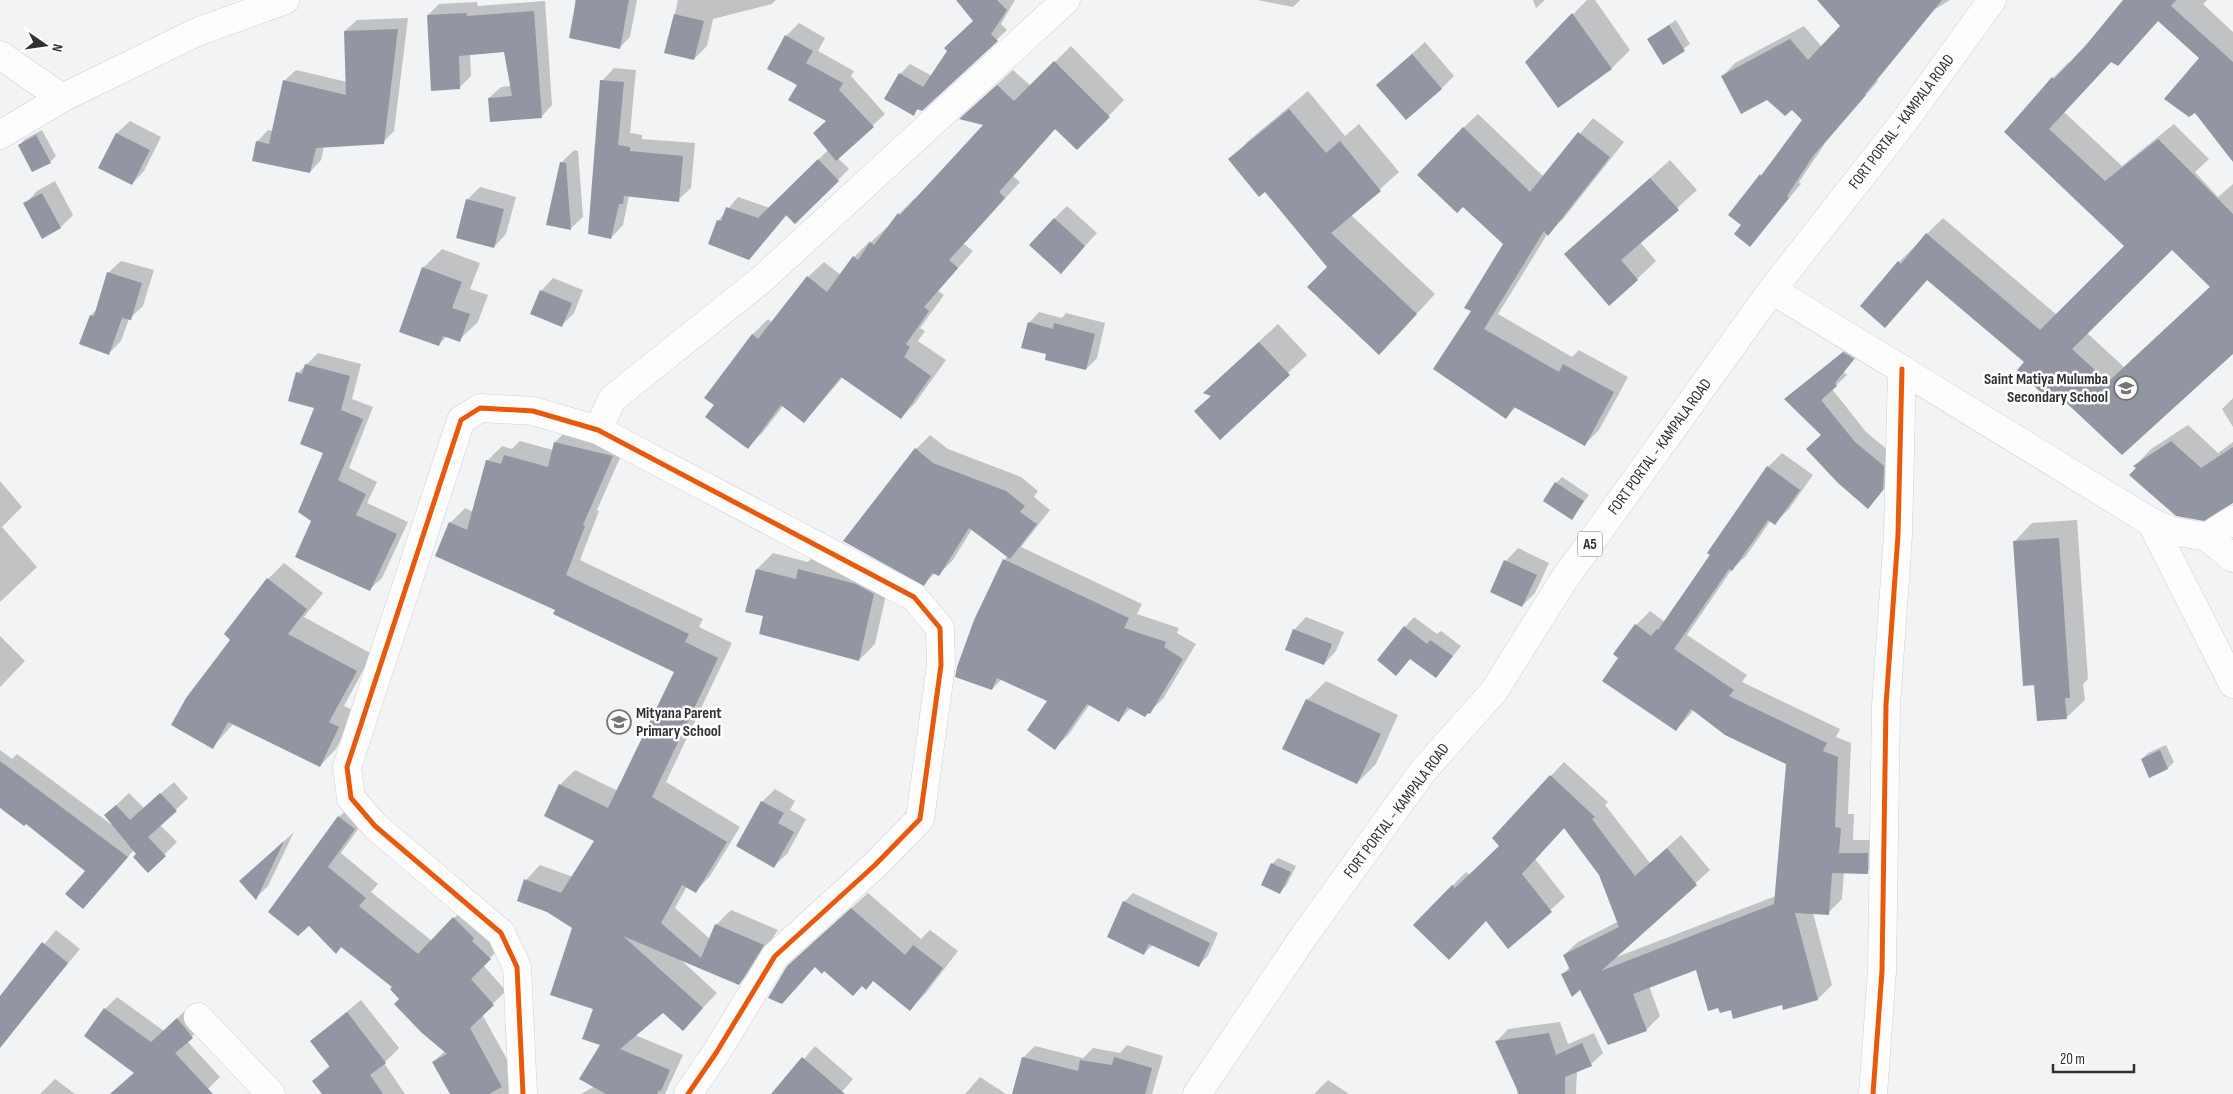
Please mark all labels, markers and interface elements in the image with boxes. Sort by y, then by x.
north arrow [20,20,70,70]
text: N [48,42,66,53]
street label: FORT PORTAL - KAMPALA ROAD [1845,51,1959,193]
place label: Saint Matiya Mulumba Secondary School [1984,370,2108,407]
street label: FORT PORTAL - KAMPALA ROAD [1604,375,1716,519]
school or university icon: Saint Matiya Mulumba Secondary School [2113,375,2139,401]
road number: A5 [1578,532,1602,556]
place label: Mityana Parent Primary School [636,704,722,741]
school or university icon: Mityana Parent Primary School [606,709,632,735]
street label: FORT PORTAL - KAMPALA ROAD [1340,740,1454,882]
scale bar [2053,1042,2134,1074]
text: 20 m [2060,1050,2085,1069]

